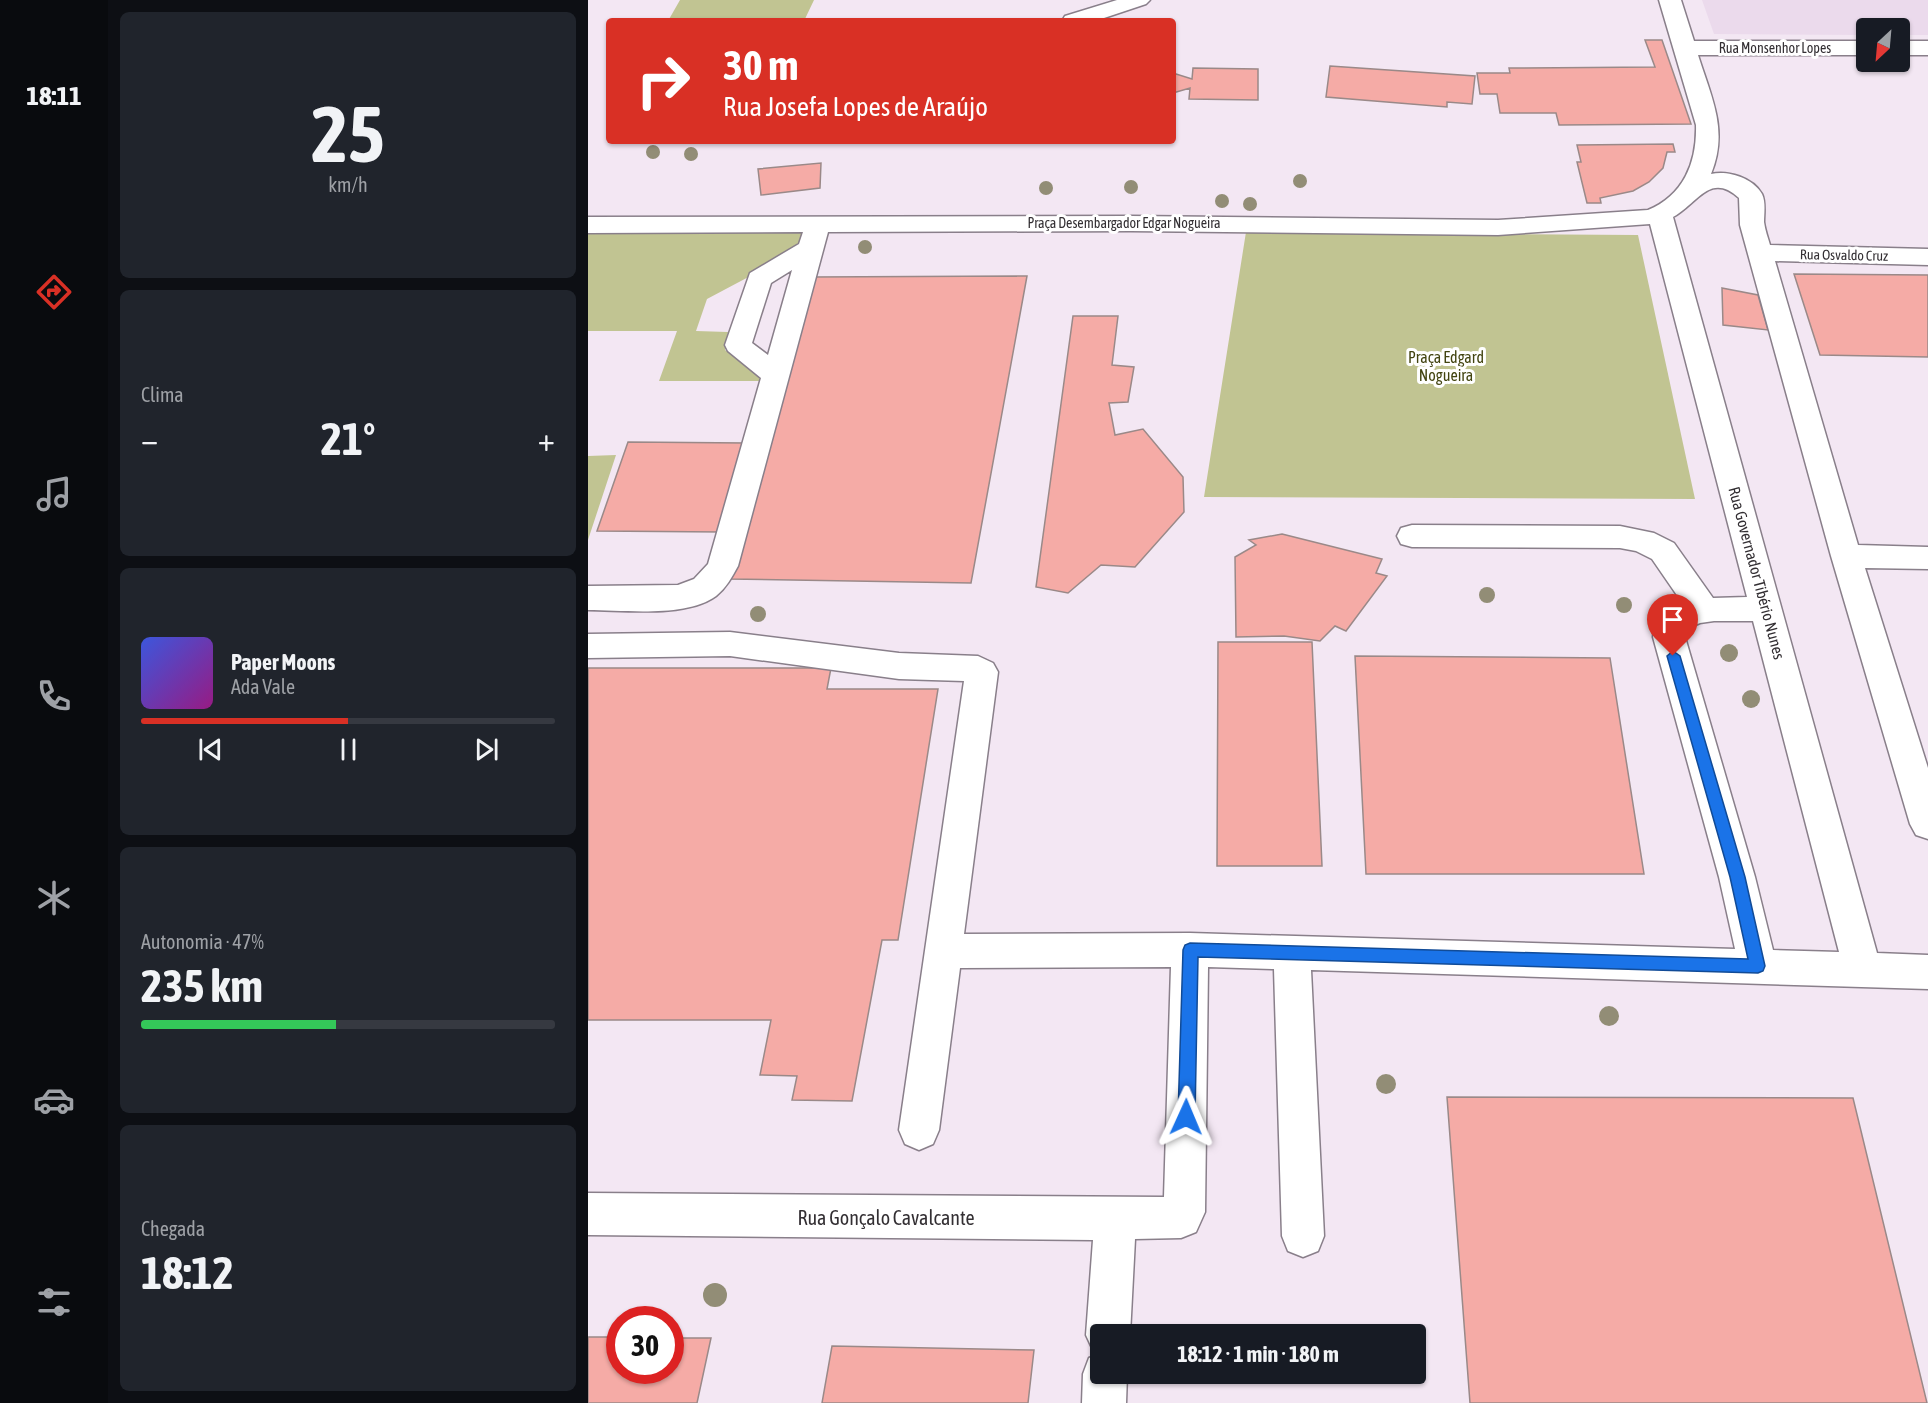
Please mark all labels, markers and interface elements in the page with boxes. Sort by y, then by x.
north arrow [1856,18,1910,72]
map controls [1856,18,1910,72]
street label: Rua Monsenhor Lopes [1719,40,1831,56]
text: 30 m [723,41,798,89]
icon: right [624,42,702,120]
text: 18:11 [26,80,82,111]
text: 25 [311,89,385,179]
text: Rua Josefa Lopes de Araújo [723,91,988,122]
text: km/h [328,173,368,196]
street label: Praça Desembargador Edgar Nogueira [1027,215,1221,231]
street label: Rua Osvaldo Cruz [1800,246,1888,264]
icon: directions [33,271,75,313]
park label: Praça Edgard Nogueira [1408,348,1484,385]
text: Clima [141,383,184,406]
text: 21° [321,413,375,465]
text: − [141,420,158,458]
text: + [538,420,555,458]
icon: music [33,473,75,515]
street label: Rua Governador Tibério Nunes [1725,485,1789,662]
pin [1647,594,1698,656]
icon: arrive [1656,603,1689,636]
text: Paper Moons [231,649,335,675]
icon: phone [33,675,75,717]
text: Ada Vale [231,675,295,698]
icon: previous [194,733,227,766]
icon: pause [332,733,365,766]
icon: next [470,733,503,766]
icon: climate [33,877,75,919]
text: Autonomia · 47% [141,930,264,953]
text: 235 km [141,960,263,1012]
icon: car [33,1079,75,1121]
position arrow [1154,1085,1218,1149]
street label: Rua Gonçalo Cavalcante [797,1206,975,1229]
text: Chegada [141,1217,205,1240]
text: 18:12 [141,1247,234,1299]
icon: filters [33,1281,75,1323]
speed limit sign: 30 [606,1306,684,1384]
text: 18:12 · 1 min · 180 m [1177,1341,1339,1367]

